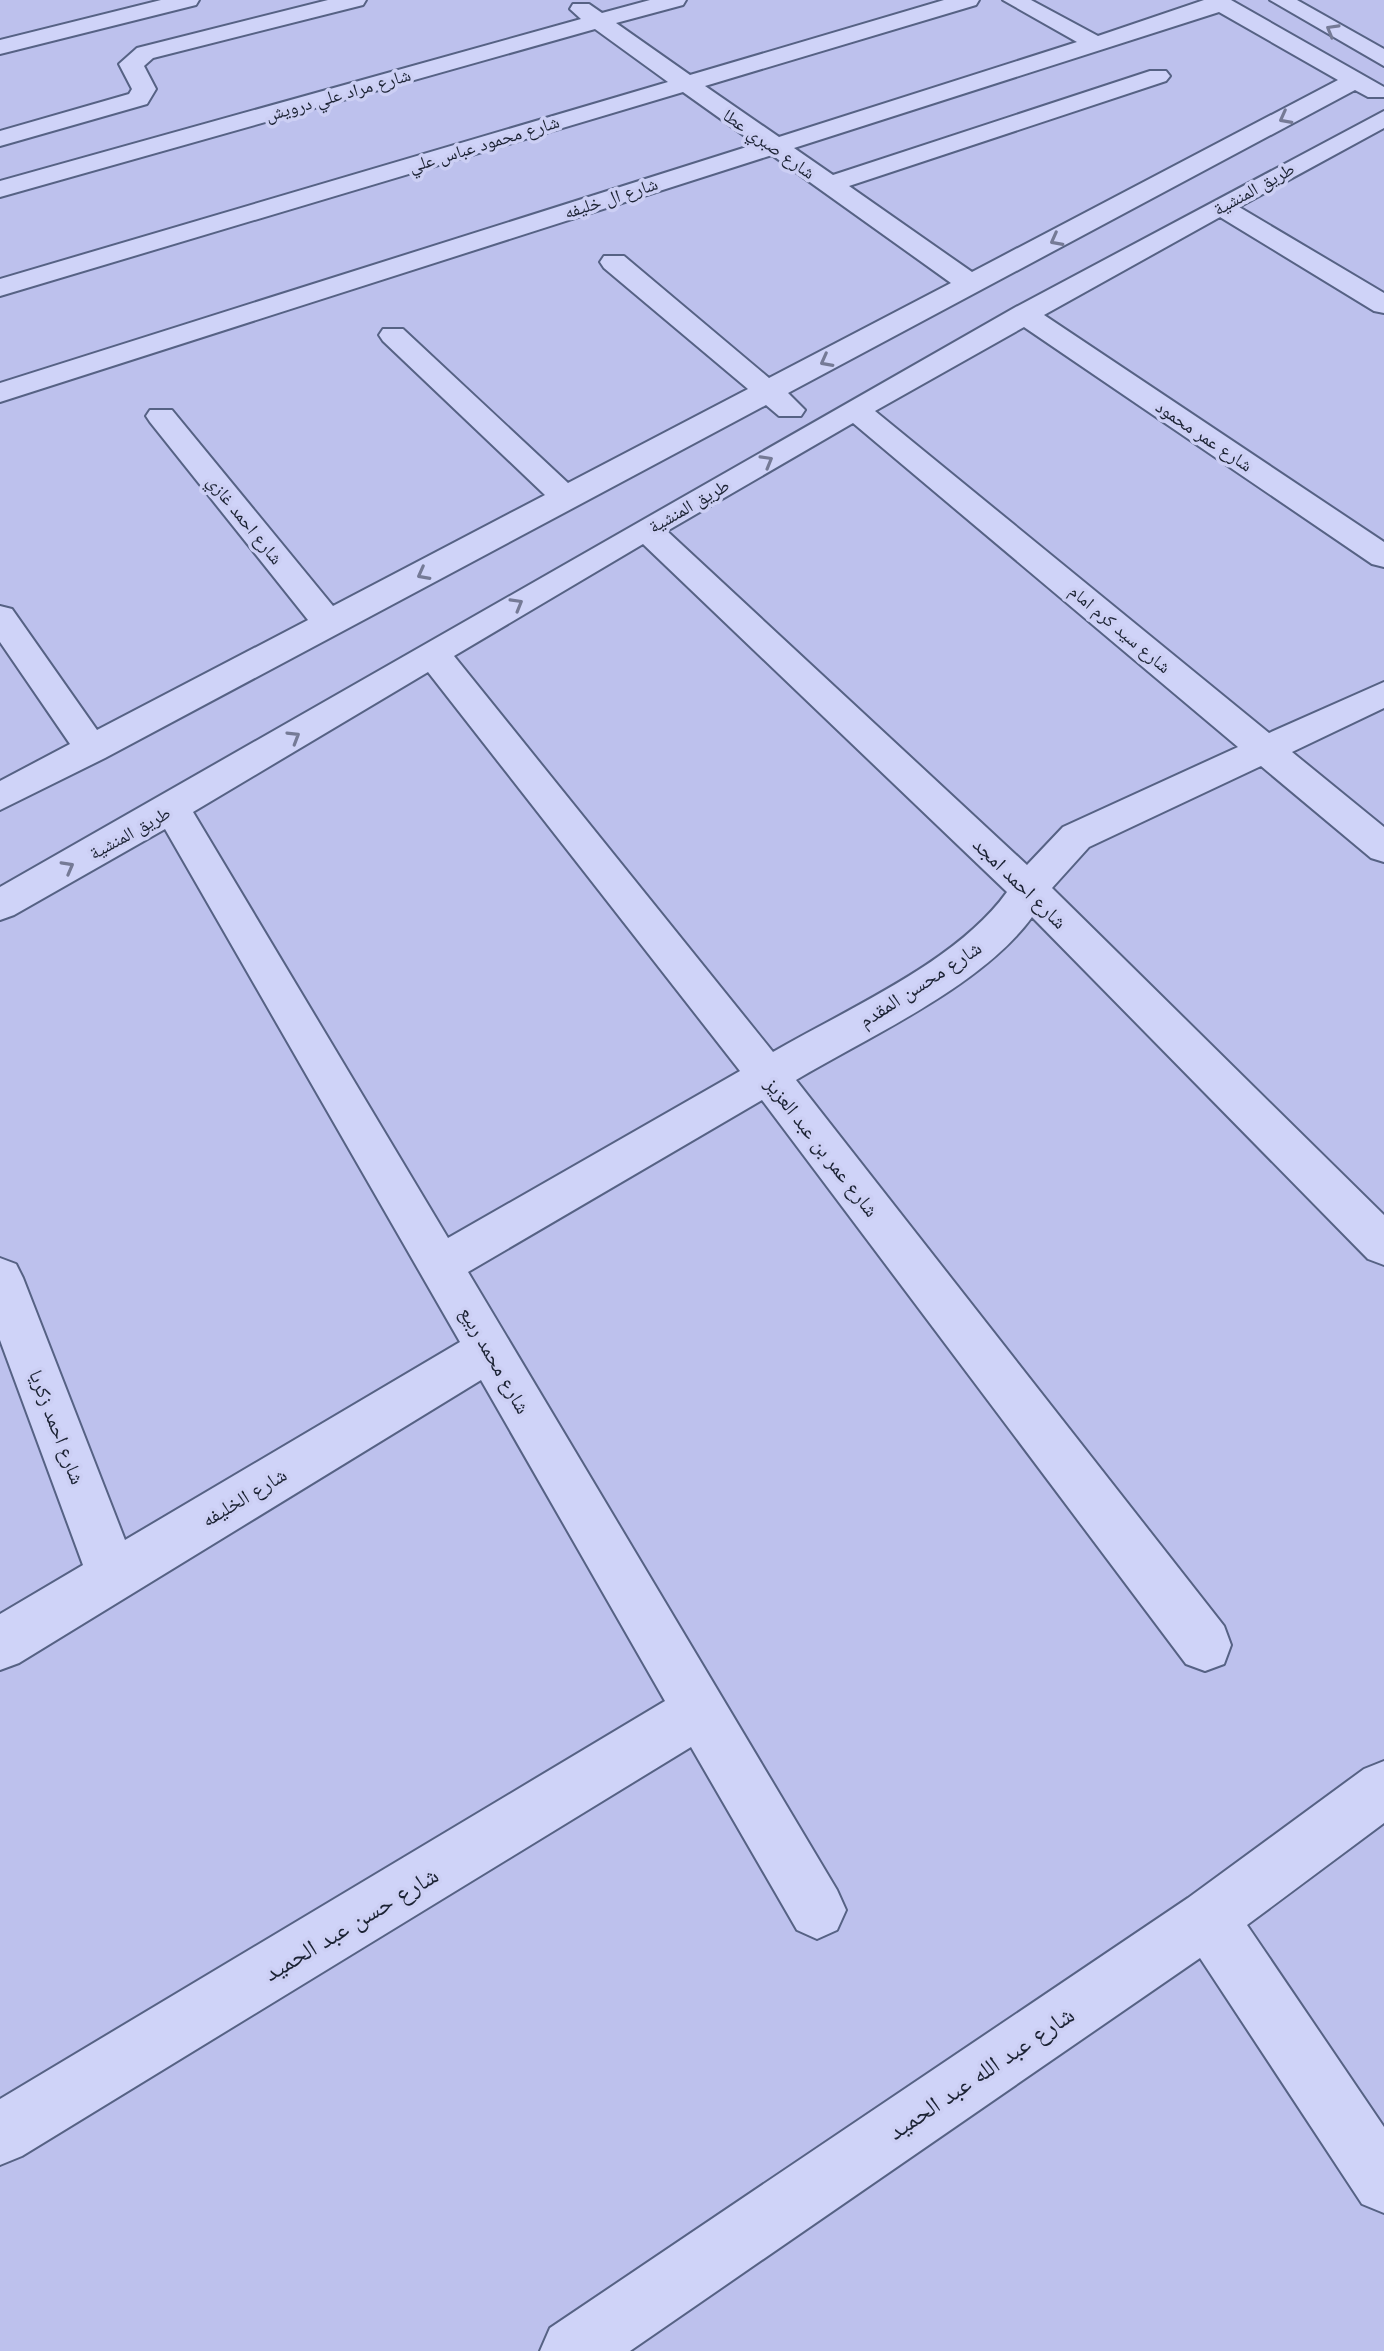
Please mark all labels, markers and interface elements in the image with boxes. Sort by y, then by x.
one-way arrow [1326,24,1341,40]
street label: شارع مراد علي درويش [263,64,414,130]
street label: شارع صبري عطا [717,104,819,187]
one-way arrow [1279,108,1294,123]
street label: شارع محمود عباس علي [406,111,563,181]
street label: طريق المنشية [1210,158,1298,220]
street label: شارع ال خليفه [561,173,661,223]
one-way arrow [1049,230,1064,245]
one-way arrow [819,352,834,367]
street label: شارع عمر محمود [1151,396,1257,476]
one-way arrow [758,455,773,471]
street label: شارع احمد غازي [200,471,288,571]
street label: طريق المنشية [645,474,733,538]
one-way arrow [417,564,431,580]
street label: شارع سيد كرم امام [1064,580,1175,679]
one-way arrow [508,598,523,614]
one-way arrow [285,731,300,747]
street label: طريق المنشية [86,802,174,864]
street label: شارع احمد امجد [967,832,1072,935]
one-way arrow [60,861,74,877]
street label: شارع محسن المقدم [854,935,987,1034]
street label: شارع عمر بن عبد العزيز [759,1072,884,1222]
street label: شارع محمد ربيع [454,1302,535,1418]
street label: شارع احمد زكريا [23,1366,90,1488]
street label: شارع الخليفه [197,1462,291,1533]
street label: شارع حسن عبد الحميد [258,1860,444,1988]
street label: شارع عبد الله عبد الحميد [882,1999,1080,2147]

